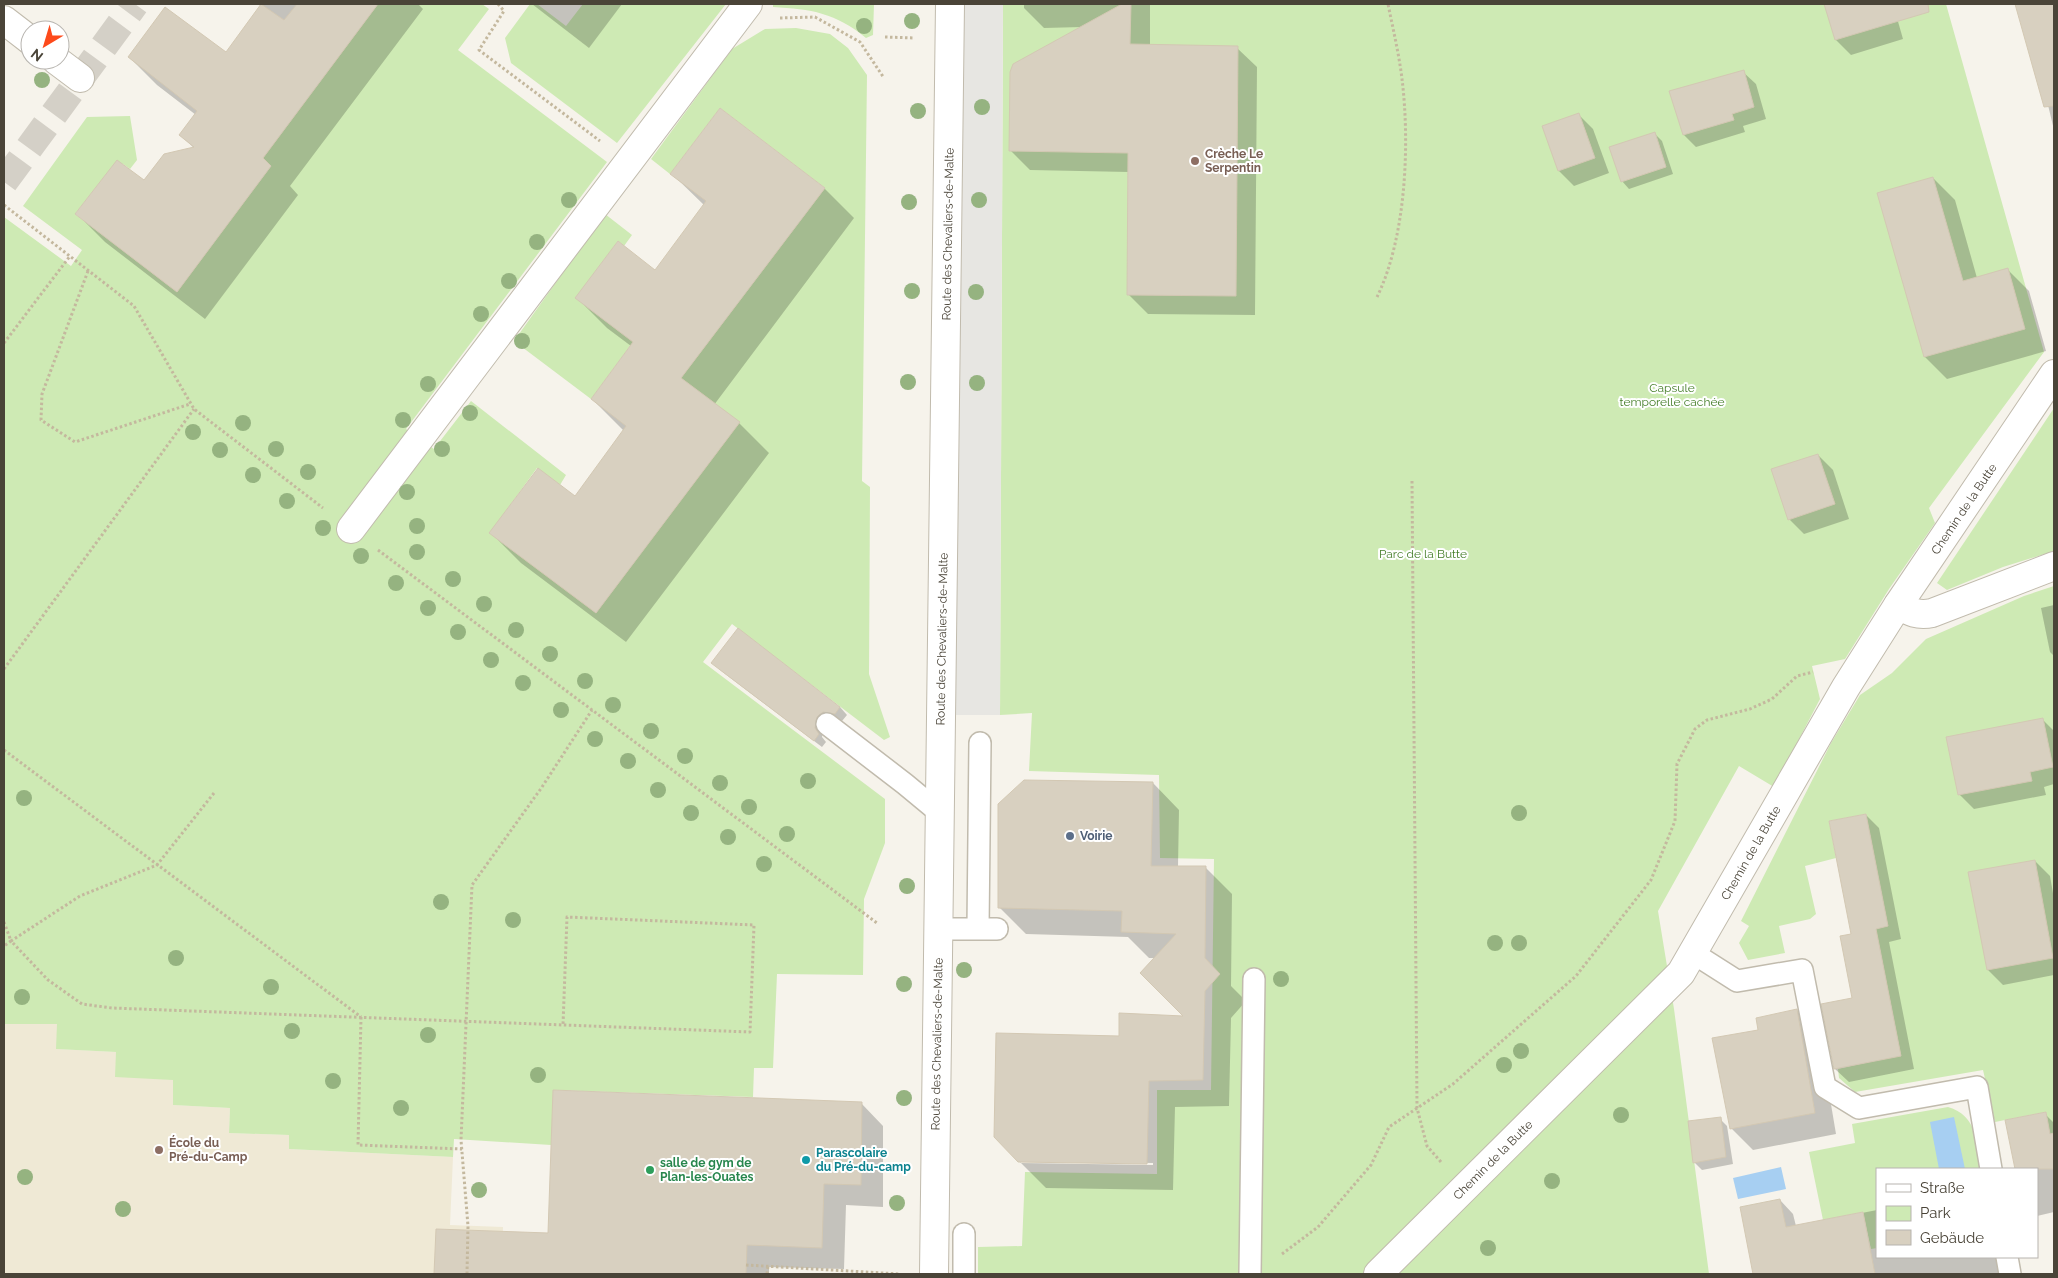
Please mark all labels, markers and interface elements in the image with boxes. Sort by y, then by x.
north arrow [20,20,70,70]
text: N [28,46,46,65]
street label: Route des Chevaliers-de-Malte [939,147,957,321]
place label: Crèche Le Serpentin [1205,147,1263,175]
marker: Crèche Le Serpentin [1189,155,1201,167]
park label: Capsule temporelle cachée [1619,381,1725,409]
street label: Chemin de la Butte [1928,461,2000,557]
park label: Parc de la Butte [1379,547,1467,561]
street label: Route des Chevaliers-de-Malte [933,552,951,726]
street label: Chemin de la Butte [1718,803,1784,903]
place label: Voirie [1080,829,1113,843]
marker: Voirie [1064,830,1076,842]
street label: Route des Chevaliers-de-Malte [928,957,946,1131]
street label: Chemin de la Butte [1450,1117,1536,1203]
place label: École du Pré-du-Camp [169,1135,248,1164]
marker: École du Pré-du-Camp [153,1144,165,1156]
place label: Parascolaire du Pré-du-camp [816,1146,911,1174]
marker: Parascolaire du Pré-du-camp [800,1154,812,1166]
place label: salle de gym de Plan-les-Ouates [660,1156,753,1184]
marker: salle de gym de Plan-les-Ouates [644,1164,656,1176]
legend [1876,1168,2038,1258]
text: Straße [1920,1179,1965,1197]
text: Park [1920,1204,1951,1222]
text: Gebäude [1920,1229,1984,1247]

